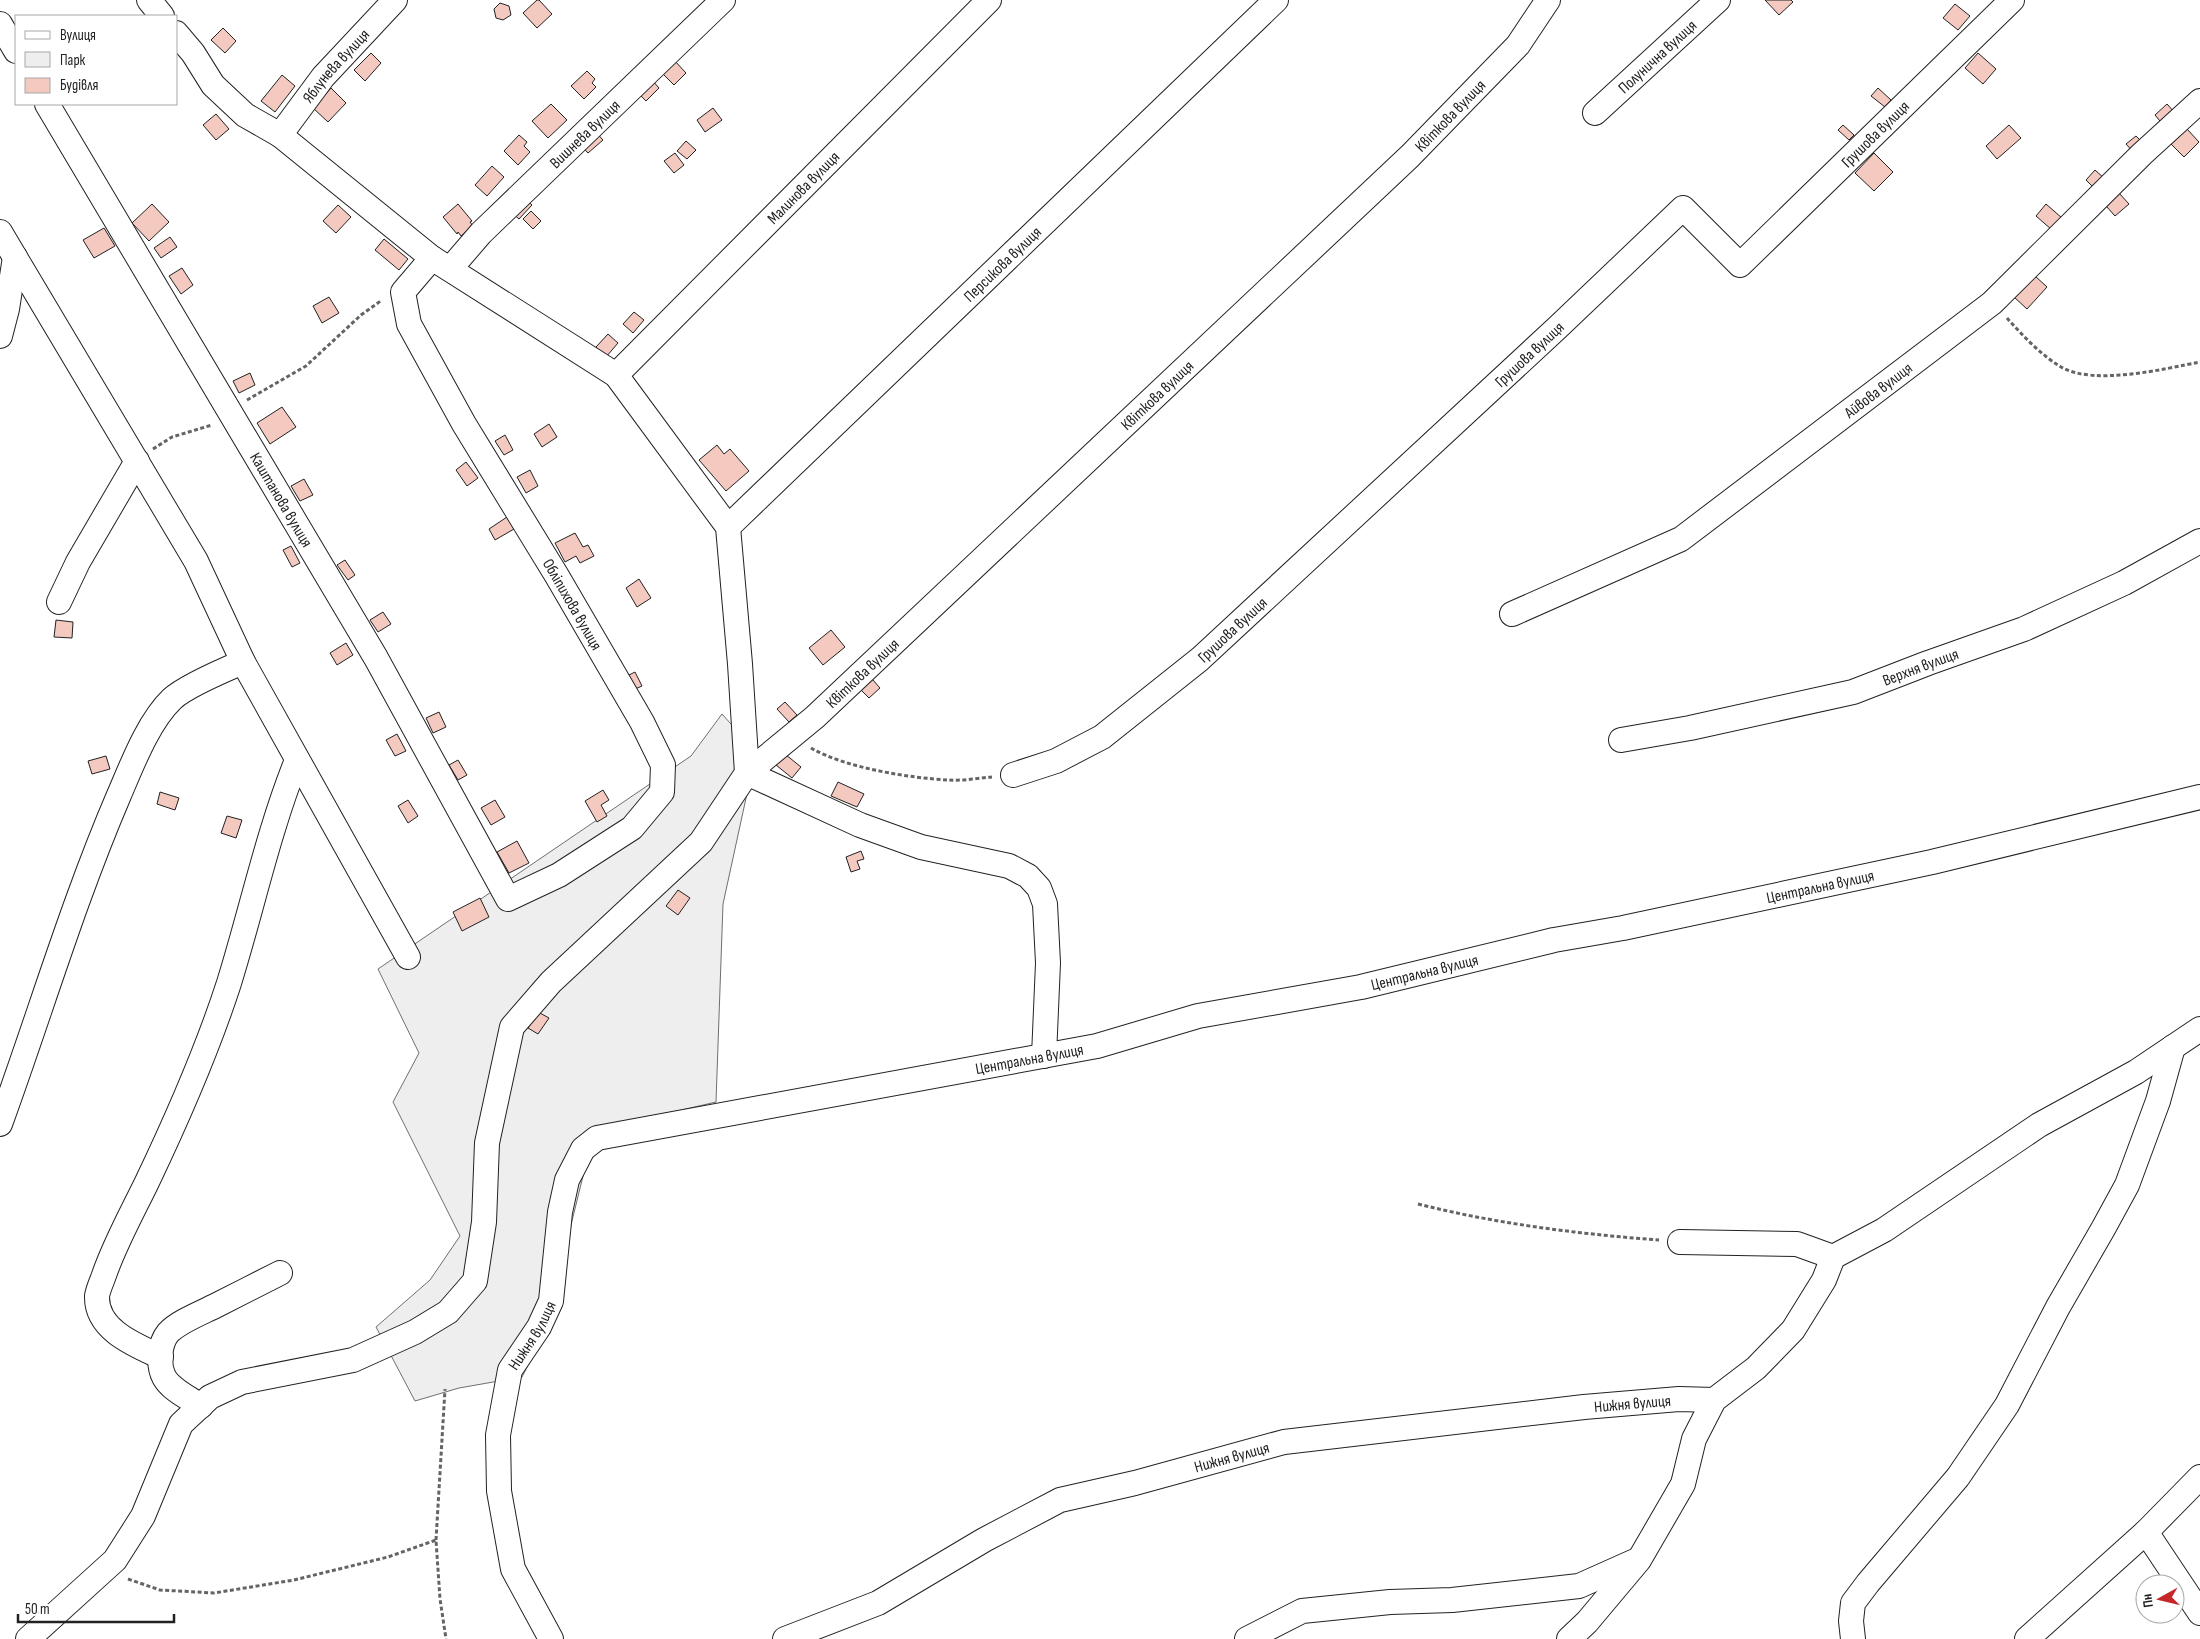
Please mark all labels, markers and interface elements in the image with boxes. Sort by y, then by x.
legend [15,15,178,105]
street label: Полунична вулиця [1615,17,1701,98]
text: Вулиця [60,26,96,45]
street label: Яблунева вулиця [299,26,374,107]
text: Парк [60,51,86,70]
text: Будівля [60,76,99,95]
street label: Квіткова вулиця [1412,76,1490,156]
street label: Вишнева вулиця [546,96,625,173]
street label: Грушова вулиця [1838,97,1914,172]
street label: Малинова вулиця [764,148,844,228]
street label: Персикова вулиця [960,223,1046,306]
street label: Грушова вулиця [1491,318,1569,392]
street label: Квіткова вулиця [1117,357,1198,435]
street label: Айвова вулиця [1840,359,1916,423]
street label: Каштанова вулиця [245,450,316,551]
street label: Обліпихова вулиця [538,556,606,654]
street label: Грушова вулиця [1194,594,1272,667]
street label: Квіткова вулиця [823,635,903,713]
street label: Верхня вулиця [1880,645,1961,691]
street label: Центральна вулиця [1765,867,1876,908]
street label: Центральна вулиця [1369,951,1480,995]
street label: Центральна вулиця [974,1041,1085,1079]
street label: Нижня вулиця [505,1299,561,1374]
street label: Нижня вулиця [1593,1392,1672,1417]
street label: Нижня вулиця [1192,1438,1272,1477]
north arrow [2135,1574,2185,1624]
scale bar [18,1592,174,1624]
text: Пн [2138,1593,2157,1609]
text: 50 m [25,1600,50,1619]

